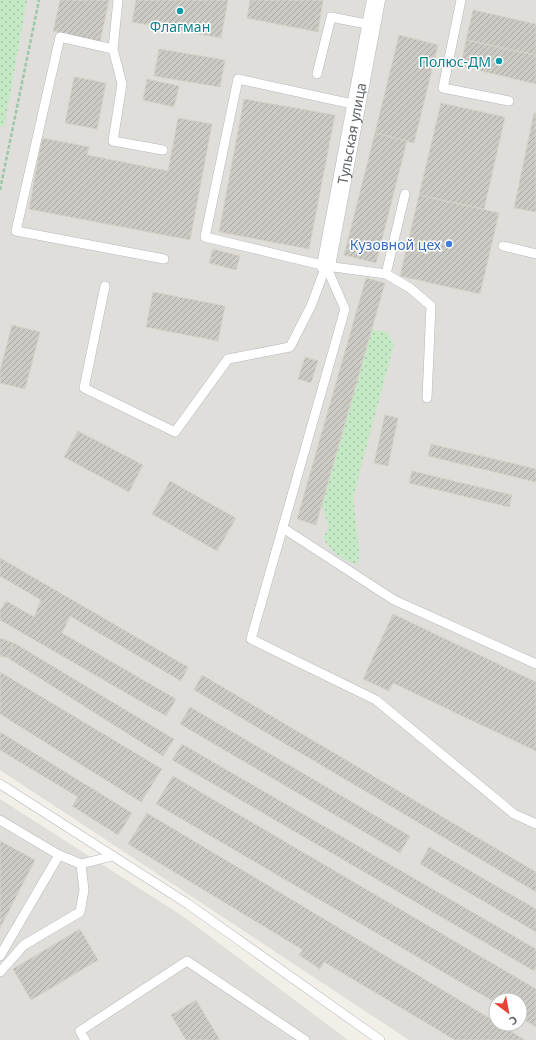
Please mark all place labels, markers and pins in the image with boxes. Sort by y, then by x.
marker: Флагман [175,6,185,16]
place label: Флагман [150,17,210,36]
place label: Полюс-ДМ [419,52,491,71]
marker: Полюс-ДМ [494,56,504,66]
place label: Кузовной цех [350,235,442,254]
marker: Кузовной цех [444,239,454,249]

